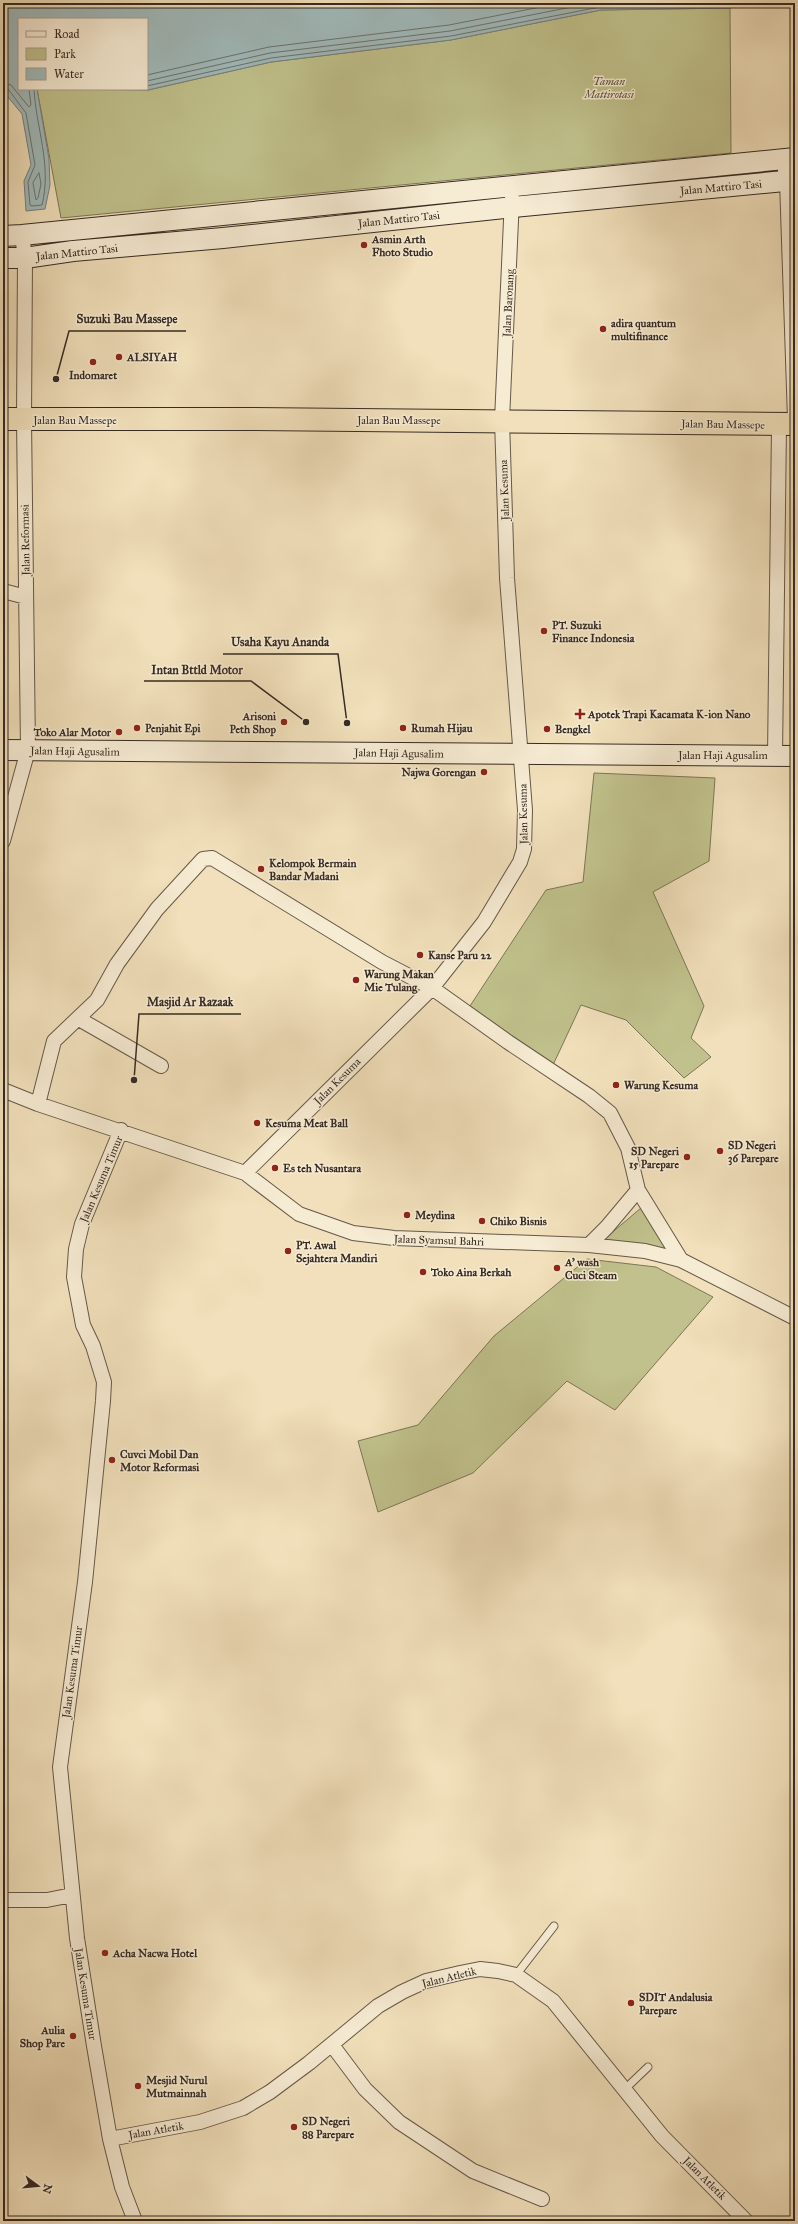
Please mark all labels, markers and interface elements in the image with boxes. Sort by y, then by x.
legend [18,18,148,90]
text: Road [54,27,80,41]
text: Park [54,47,76,61]
text: Water [54,67,84,81]
park label: Taman Mattirotasi [583,75,635,101]
street label: Jalan Mattiro Tasi [679,177,763,199]
street label: Jalan Mattiro Tasi [357,209,441,231]
place label: Asmin Arth Fhoto Studio [371,233,433,259]
marker: Asmin Arth Fhoto Studio [359,240,369,250]
street label: Jalan Mattiro Tasi [35,242,119,264]
street label: Jalan Baronang [500,268,518,338]
callout: Suzuki Bau Massepe [69,307,186,331]
text: Suzuki Bau Massepe [77,312,177,327]
place label: adira quantum multifinance [610,317,677,343]
marker: adira quantum multifinance [598,324,608,334]
place label: ALSIYAH [126,351,178,364]
marker: ALSIYAH [114,352,124,362]
marker: Indomaret [88,357,98,367]
place label: Indomaret [69,369,117,382]
street label: Jalan Bau Massepe [32,414,117,428]
street label: Jalan Bau Massepe [356,414,441,428]
street label: Jalan Bau Massepe [680,417,765,433]
street label: Jalan Kesuma [497,459,513,522]
street label: Jalan Reformasi [18,504,34,577]
place label: PT. Suzuki Finance Indonesia [552,619,635,645]
marker: PT. Suzuki Finance Indonesia [539,626,549,636]
callout: Usaha Kayu Ananda [223,630,338,654]
text: Usaha Kayu Ananda [231,635,330,650]
callout: Intan Bttld Motor [144,657,251,681]
text: Intan Bttld Motor [151,663,243,677]
place label: Apotek Trapi Kacamata K-ion Nano [587,708,751,722]
marker: Apotek Trapi Kacamata K-ion Nano [575,709,585,719]
place label: Arisoni Peth Shop [229,710,277,737]
marker: Arisoni Peth Shop [279,717,289,727]
place label: Penjahit Epi [145,722,202,736]
place label: Rumah Hijau [411,722,473,736]
marker: Penjahit Epi [132,723,142,733]
marker: Rumah Hijau [398,723,408,733]
place label: Bengkel [555,723,592,736]
marker: Bengkel [542,724,552,734]
place label: Toko Alar Motor [33,726,112,739]
marker: Toko Alar Motor [114,727,124,737]
street label: Jalan Haji Agusalim [29,744,121,760]
street label: Jalan Haji Agusalim [353,746,445,762]
street label: Jalan Haji Agusalim [677,749,768,763]
place label: Najwa Gorengan [401,766,476,780]
marker: Najwa Gorengan [479,767,489,777]
street label: Jalan Kesuma [516,783,532,846]
place label: Kelompok Bermain Bandar Madani [269,857,356,883]
marker: Kelompok Bermain Bandar Madani [256,864,266,874]
place label: Kanse Paru 22 [428,949,492,962]
marker: Kanse Paru 22 [415,950,425,960]
place label: Warung Makan Mie Tulang [364,968,434,994]
marker: Warung Makan Mie Tulang [351,975,361,985]
callout: Masjid Ar Razaak [139,990,241,1014]
text: Masjid Ar Razaak [147,995,234,1010]
street label: Jalan Kesuma [311,1055,364,1109]
place label: Warung Kesuma [624,1079,698,1092]
marker: Warung Kesuma [611,1080,621,1090]
place label: Kesuma Meat Ball [265,1117,349,1130]
marker: Kesuma Meat Ball [252,1118,262,1128]
street label: Jalan Kesuma Timur [77,1133,127,1226]
place label: SD Negeri 36 Parepare [728,1139,779,1166]
place label: SD Negeri 15 Parepare [629,1145,680,1172]
marker: SD Negeri 36 Parepare [715,1146,725,1156]
marker: SD Negeri 15 Parepare [682,1152,692,1162]
place label: Es teh Nusantara [283,1162,361,1175]
marker: Es teh Nusantara [270,1163,280,1173]
place label: Meydina [415,1209,455,1223]
marker: Meydina [402,1210,412,1220]
place label: Chiko Bisnis [490,1215,547,1228]
marker: Chiko Bisnis [477,1216,487,1226]
street label: Jalan Syamsul Bahri [393,1232,484,1250]
place label: PT. Awal Sejahtera Mandiri [296,1239,379,1266]
marker: PT. Awal Sejahtera Mandiri [283,1246,293,1256]
place label: A' wash Cuci Steam [564,1256,618,1282]
marker: A' wash Cuci Steam [552,1263,562,1273]
place label: Toko Aina Berkah [430,1266,512,1279]
marker: Toko Aina Berkah [418,1267,428,1277]
place label: Cuvci Mobil Dan Motor Reformasi [120,1448,200,1474]
marker: Cuvci Mobil Dan Motor Reformasi [107,1455,117,1465]
street label: Jalan Kesuma Timur [59,1624,87,1720]
street label: Jalan Kesuma Timur [71,1946,99,2042]
place label: Acha Nacwa Hotel [112,1947,198,1960]
marker: Acha Nacwa Hotel [100,1948,110,1958]
street label: Jalan Atletik [420,1964,479,1992]
place label: SDIT Andalusia Parepare [639,1991,713,2018]
marker: SDIT Andalusia Parepare [626,1998,636,2008]
place label: Aulia Shop Pare [20,2024,65,2051]
marker: Aulia Shop Pare [68,2031,78,2041]
place label: Mesjid Nurul Mutmainnah [146,2074,208,2100]
marker: Mesjid Nurul Mutmainnah [133,2081,143,2091]
place label: SD Negeri 88 Parepare [302,2115,355,2142]
street label: Jalan Atletik [127,2119,186,2143]
marker: SD Negeri 88 Parepare [289,2122,299,2132]
street label: Jalan Atletik [679,2153,729,2204]
north arrow [18,2166,58,2206]
text: N [39,2182,55,2196]

